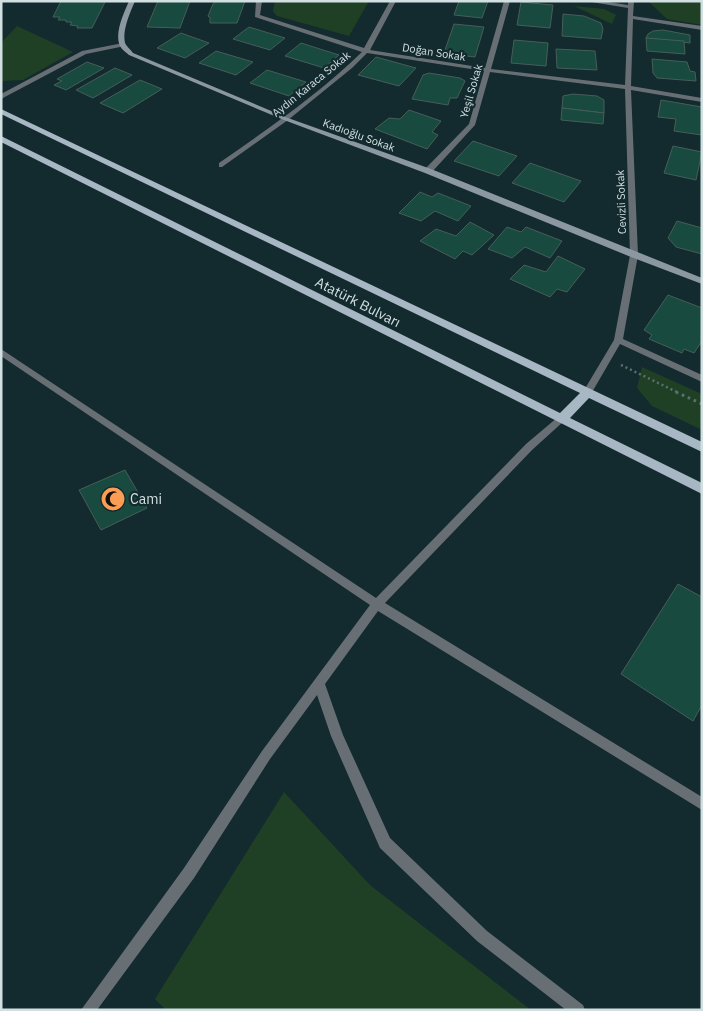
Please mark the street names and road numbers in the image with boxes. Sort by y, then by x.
street label: Doğan Sokak [401,40,467,64]
street label: Aydın Karaca Sokak [269,48,353,120]
street label: Yeşil Sokak [457,62,485,120]
street label: Kadıoğlu Sokak [321,115,397,155]
street label: Cevizli Sokak [613,169,629,234]
street label: Atatürk Bulvarı [312,273,404,331]

